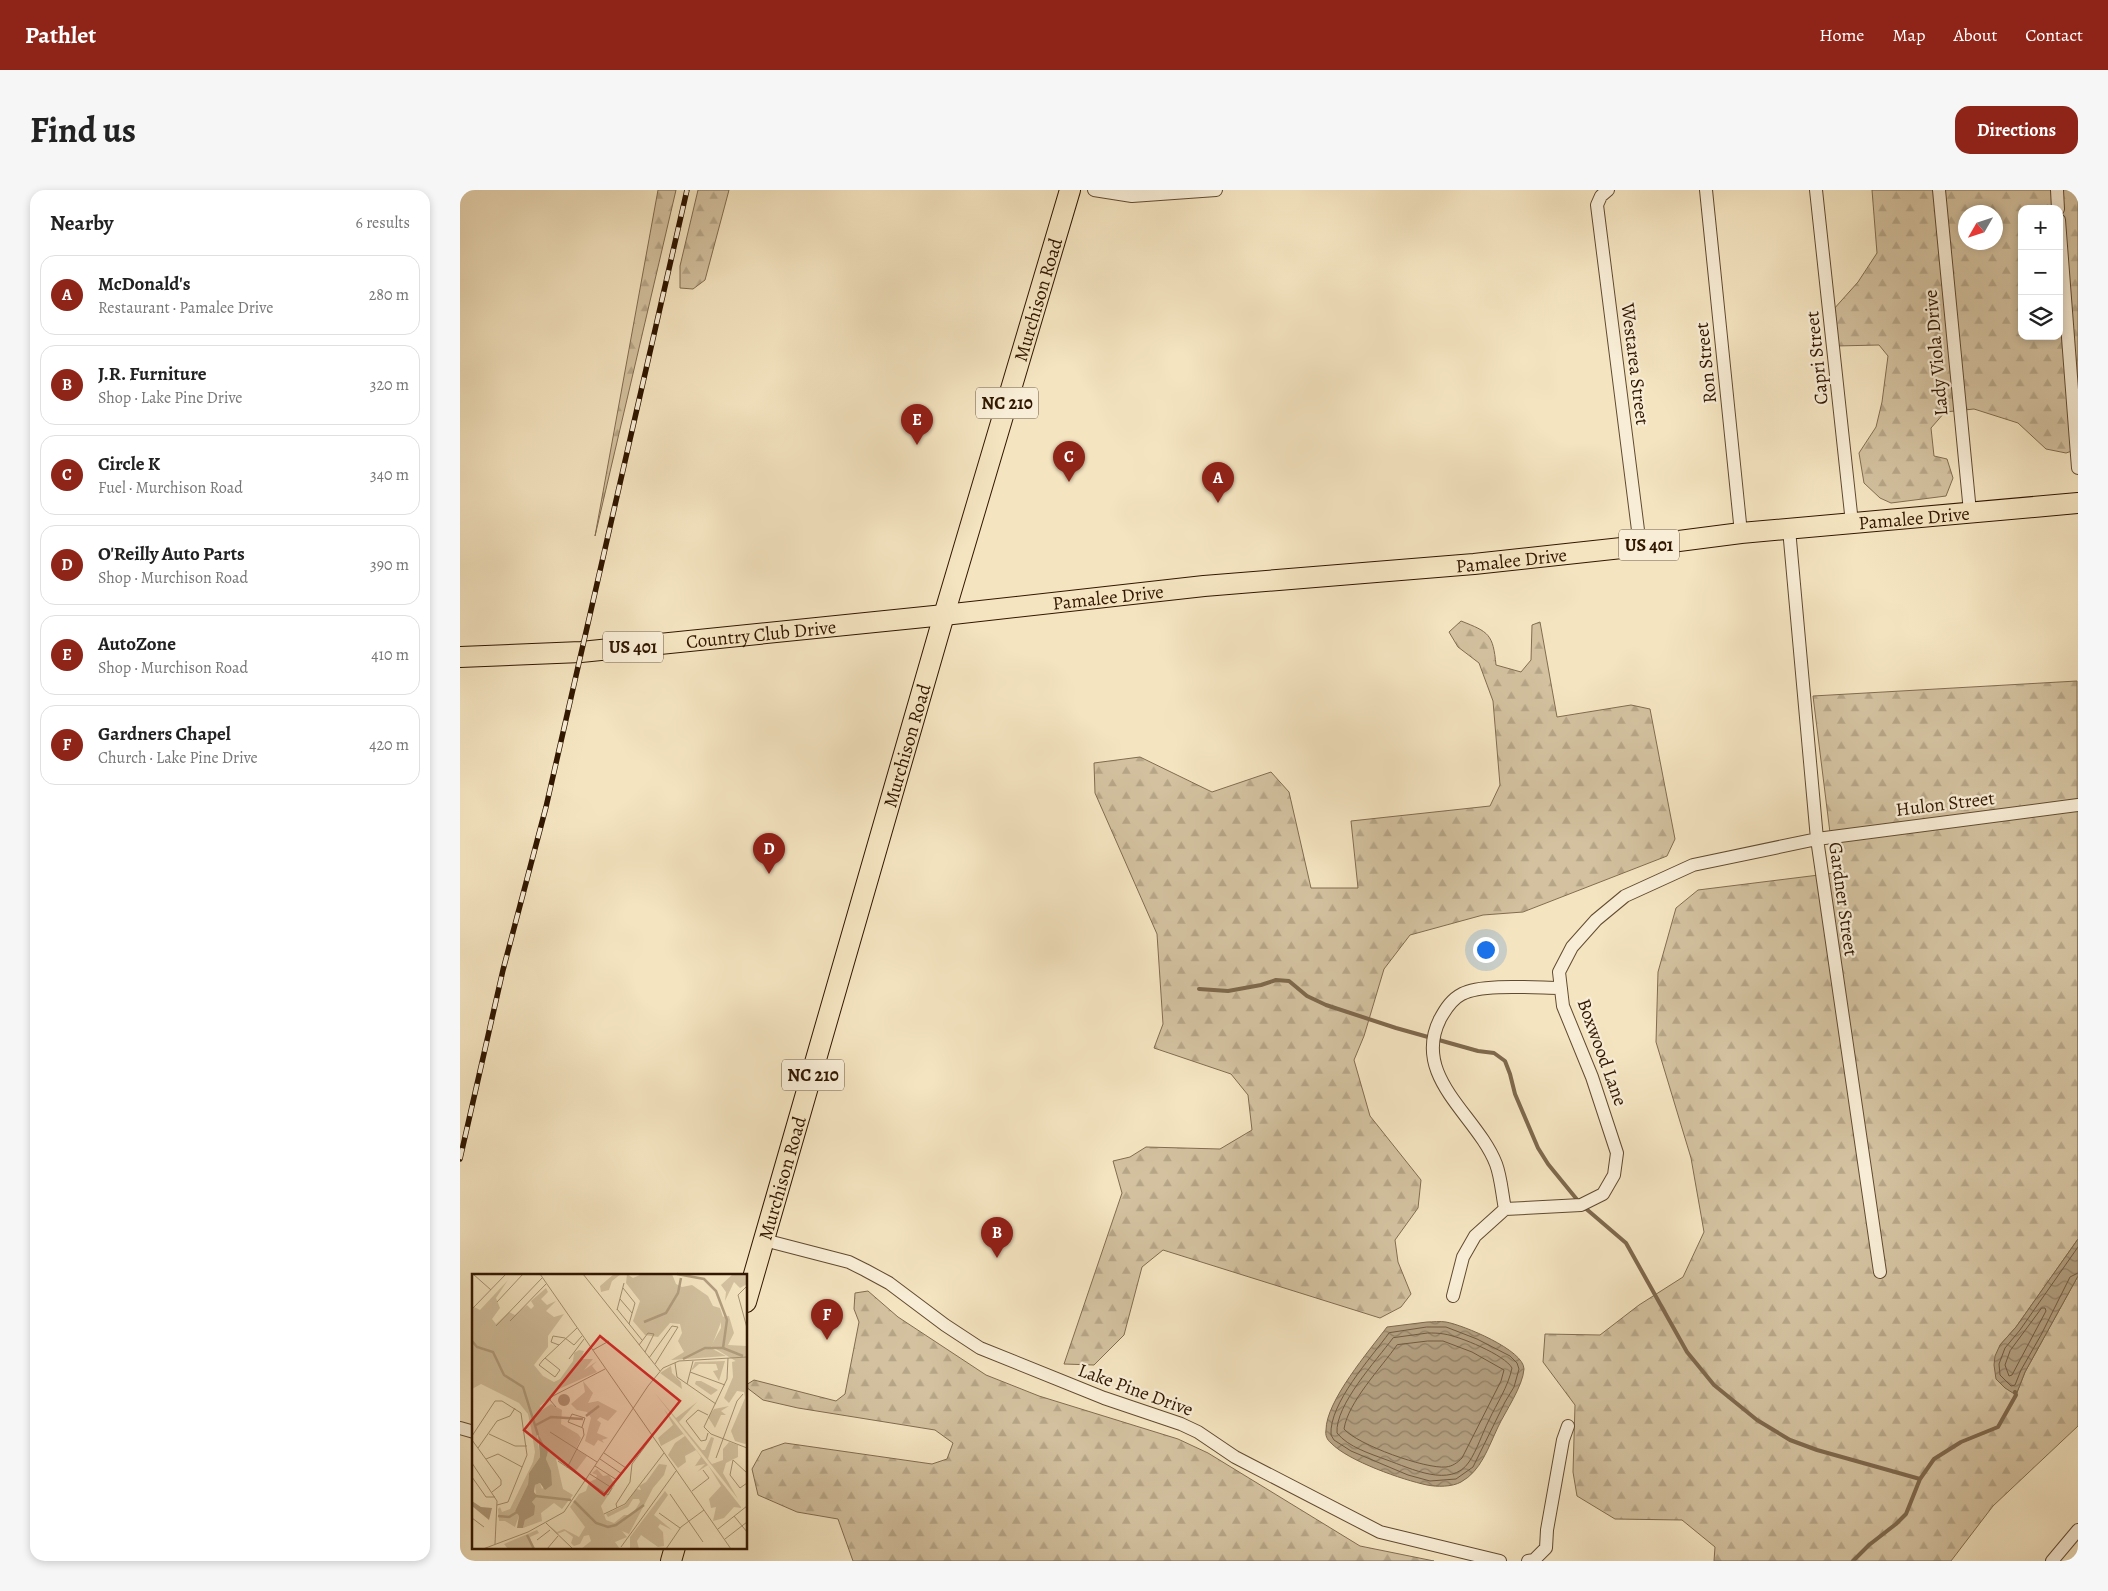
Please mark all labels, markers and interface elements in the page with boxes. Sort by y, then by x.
text: Pathlet [25,19,96,51]
text: Home [1819,23,1864,47]
text: Map [1892,23,1925,47]
text: About [1953,23,1997,47]
text: Contact [2025,23,2083,47]
text: Find us [30,106,136,154]
button: Directions [1955,106,2078,154]
north arrow [1958,205,2003,250]
map controls [2018,205,2063,340]
button: + [2018,205,2063,250]
text: Nearby [50,209,113,237]
text: 6 results [356,212,410,234]
street label: Murchison Road [1008,234,1069,365]
button: − [2018,250,2063,295]
text: McDonald's [98,271,190,297]
text: A [62,284,72,306]
text: 280 m [369,284,409,306]
street label: Lady Viola Drive [1918,289,1954,417]
button: layers [2018,295,2063,340]
text: Restaurant · Pamalee Drive [98,297,273,319]
street label: Westarea Street [1615,301,1655,426]
street label: Capri Street [1799,310,1835,406]
street label: Ron Street [1689,321,1723,405]
text: J.R. Furniture [98,361,207,387]
text: B [62,374,72,396]
text: 320 m [370,374,409,396]
text: Shop · Lake Pine Drive [98,387,243,409]
road number: NC 210 [976,388,1038,418]
pin: E [901,404,933,445]
pin: C [1053,441,1085,482]
text: Circle K [98,451,160,477]
pin: A [1202,462,1234,503]
text: C [62,464,72,486]
text: 340 m [370,464,409,486]
text: Fuel · Murchison Road [98,477,243,499]
street label: Pamalee Drive [1857,501,1971,536]
road number: US 401 [1619,530,1679,560]
text: O'Reilly Auto Parts [98,541,245,567]
street label: Pamalee Drive [1455,542,1568,579]
text: D [61,554,73,576]
text: 390 m [370,554,409,576]
text: Shop · Murchison Road [98,567,248,589]
street label: Pamalee Drive [1051,579,1165,617]
street label: Country Club Drive [685,614,837,655]
text: AutoZone [98,631,176,657]
road number: US 401 [603,632,663,662]
text: E [62,644,72,666]
text: 410 m [371,644,409,666]
text: Shop · Murchison Road [98,657,248,679]
street label: Murchison Road [877,680,938,811]
text: Gardners Chapel [98,721,231,747]
text: F [63,734,71,756]
text: 420 m [369,734,409,756]
text: Church · Lake Pine Drive [98,747,258,769]
street label: Hulon Street [1894,785,1996,823]
pin: D [753,833,785,874]
street label: Gardner Street [1822,840,1864,958]
your location [1473,937,1499,963]
street label: Boxwood Lane [1571,995,1634,1110]
road number: NC 210 [782,1060,844,1090]
street label: Murchison Road [753,1113,813,1243]
pin: B [981,1217,1013,1258]
inset map [472,1274,748,1548]
pin: F [811,1299,843,1340]
street label: Lake Pine Drive [1074,1357,1197,1423]

